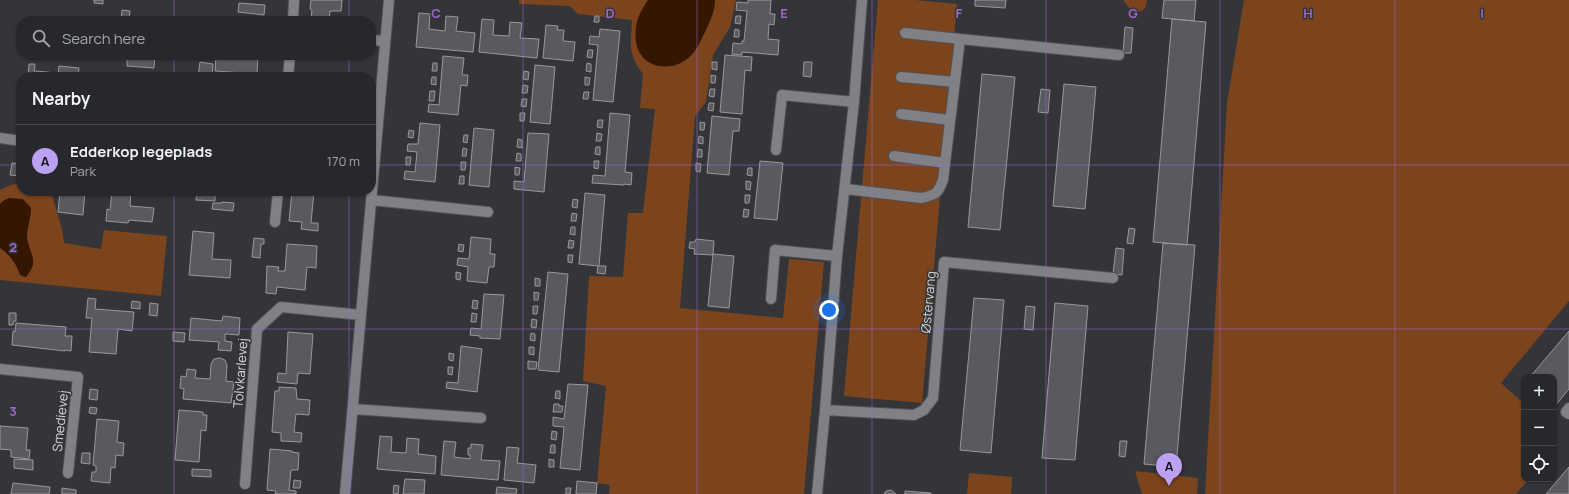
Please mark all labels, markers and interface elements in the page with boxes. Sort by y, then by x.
text: C [431,4,441,22]
text: D [605,4,615,22]
text: E [780,4,788,22]
text: F [956,4,963,22]
text: G [1128,4,1138,22]
text: H [1303,4,1313,22]
text: I [1480,4,1484,22]
search box [16,16,376,60]
icon: search [30,27,52,49]
text: Search here [62,28,145,49]
text: Nearby [32,87,90,110]
text: Edderkop legeplads [70,141,212,162]
text: A [41,152,49,170]
text: 170 m [327,152,360,170]
text: Park [70,162,96,180]
text: 2 [9,238,17,256]
street label: Østervang [916,270,940,334]
your location [819,300,839,320]
street label: Tolvkarlevej [229,337,251,409]
map controls [1521,374,1557,482]
button: + [1521,374,1557,410]
street label: Smedievej [48,389,72,453]
text: 3 [9,402,17,420]
button: − [1521,410,1557,446]
button: locate [1521,446,1557,482]
pin: A [1156,453,1182,486]

